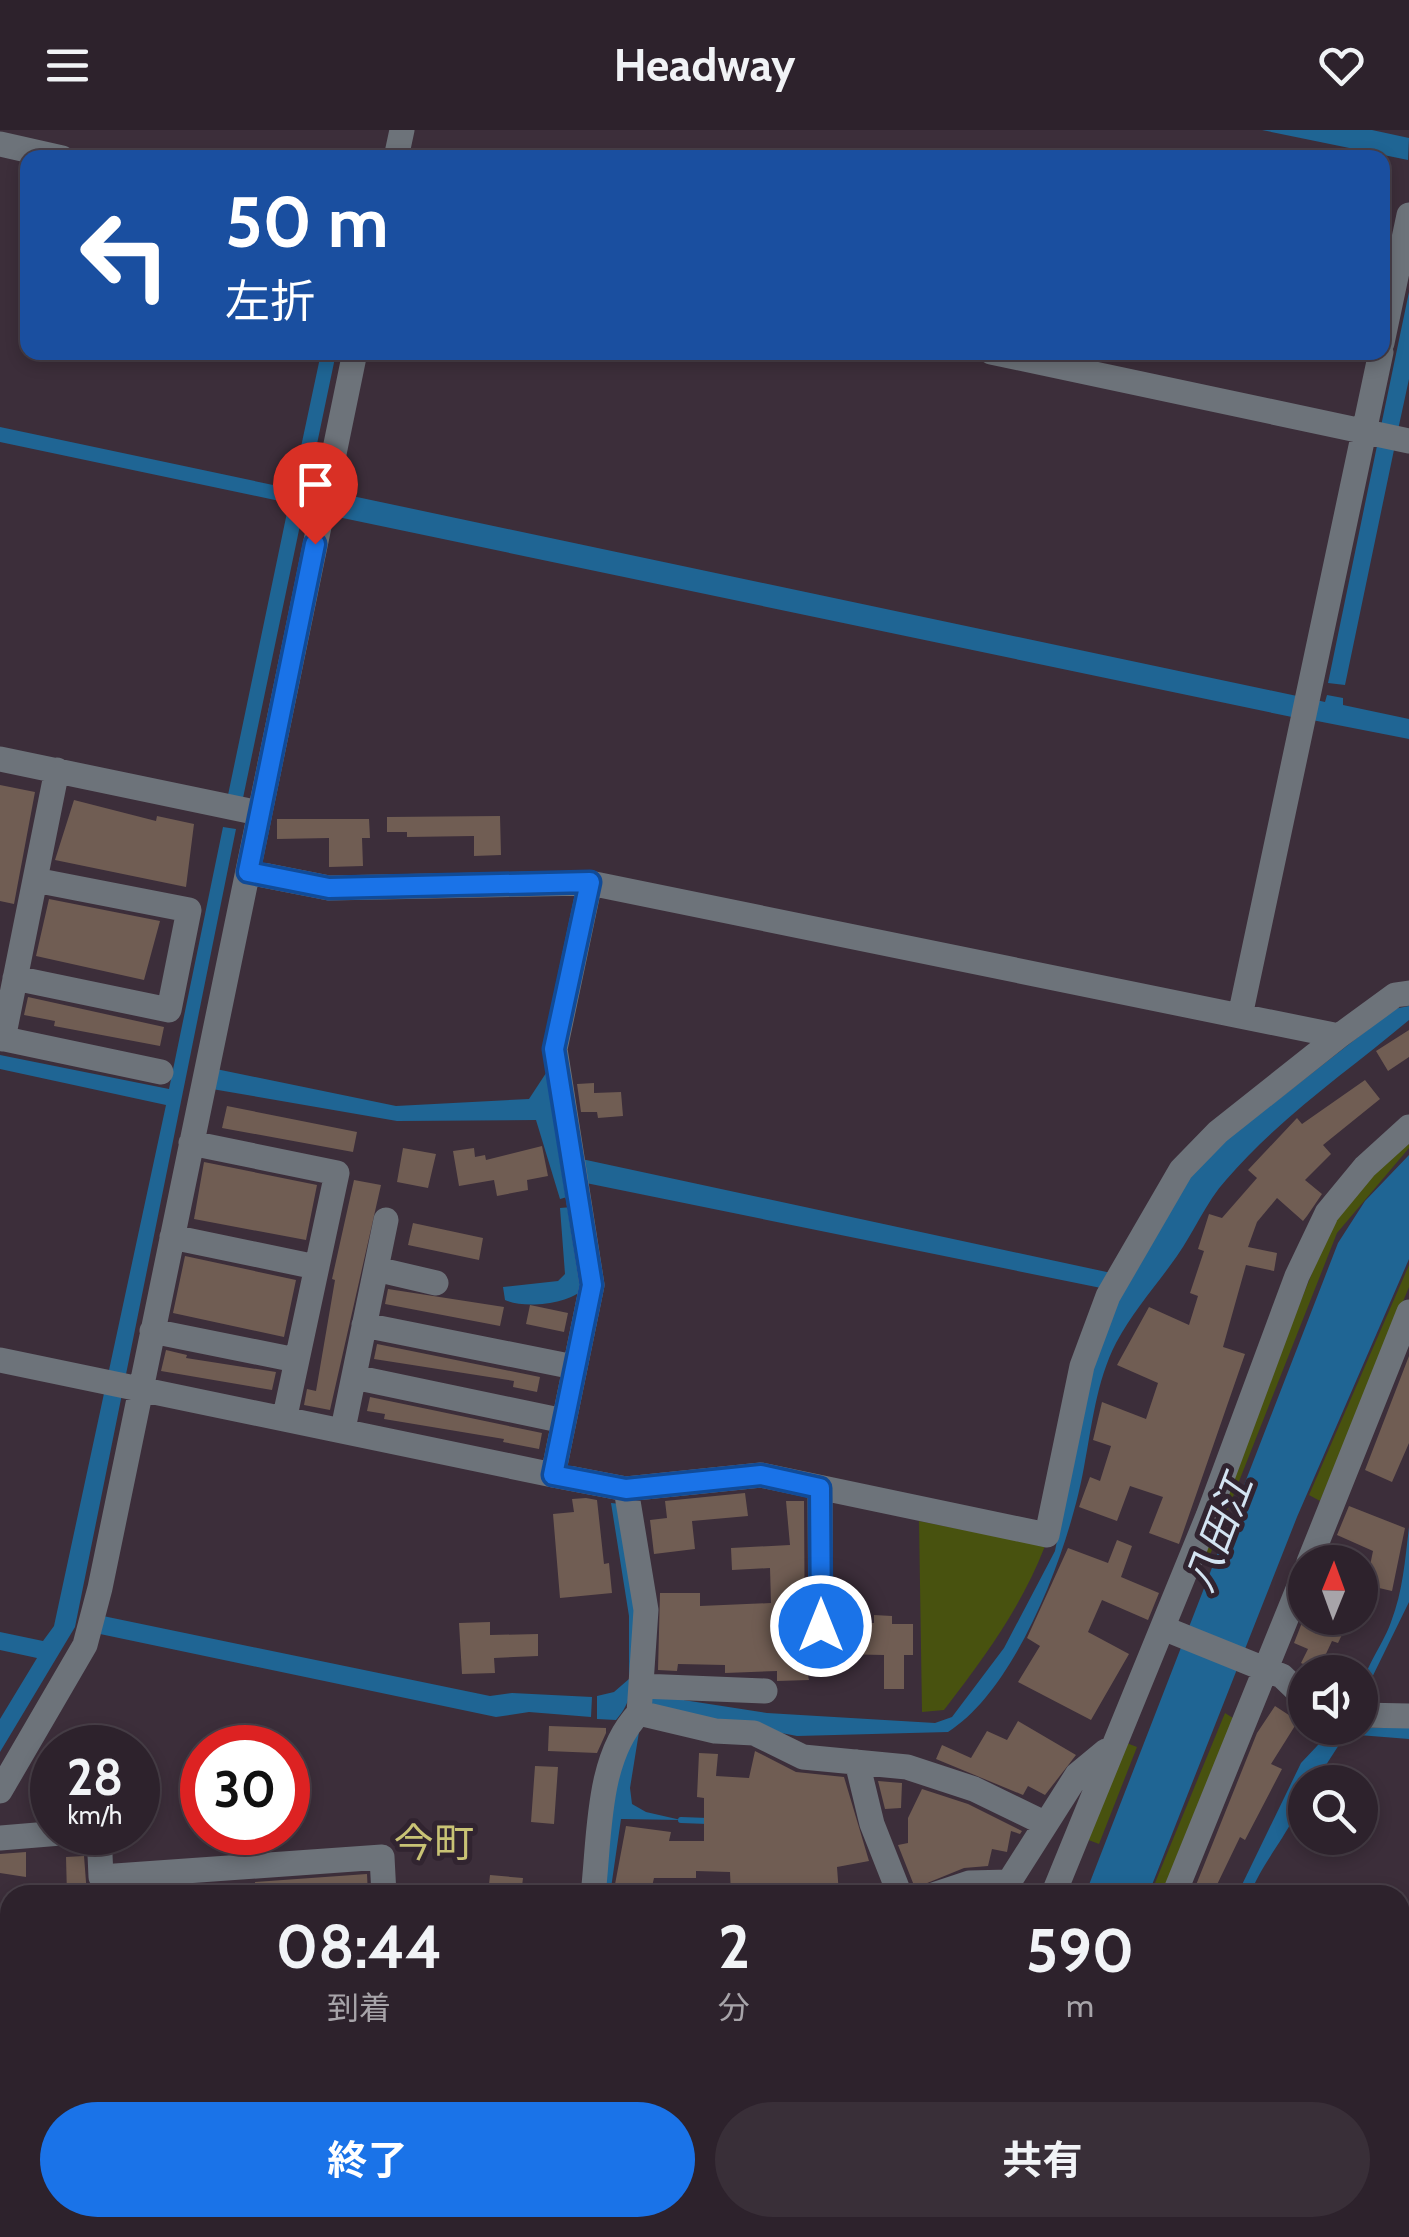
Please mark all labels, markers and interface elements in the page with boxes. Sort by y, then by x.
icon: menu [40,38,95,93]
text: Headway [614,38,795,92]
icon: heart [1314,38,1369,93]
text: 50 m [225,179,389,265]
icon: left [60,190,190,320]
text: 左折 [225,274,315,328]
pin [273,442,358,545]
icon: arrive [288,457,343,512]
water label: 八田江 [1174,1464,1264,1598]
north arrow [1288,1545,1378,1635]
map controls [1288,1545,1378,1855]
position arrow [769,1574,873,1678]
button: sound [1288,1655,1378,1745]
speed limit sign: 30 [180,1725,310,1855]
text: 28 [67,1747,123,1808]
button: search [1288,1765,1378,1855]
text: km/h [68,1800,122,1830]
district label: 今町 [394,1818,474,1867]
text: 08:44 [276,1910,442,1983]
text: 2 [718,1910,750,1983]
text: 590 [1026,1914,1134,1987]
text: m [1066,1986,1094,2025]
text: 到着 [327,1988,391,2027]
text: 分 [718,1988,750,2027]
button: 終了 [40,2102,695,2217]
button: 共有 [715,2102,1370,2217]

